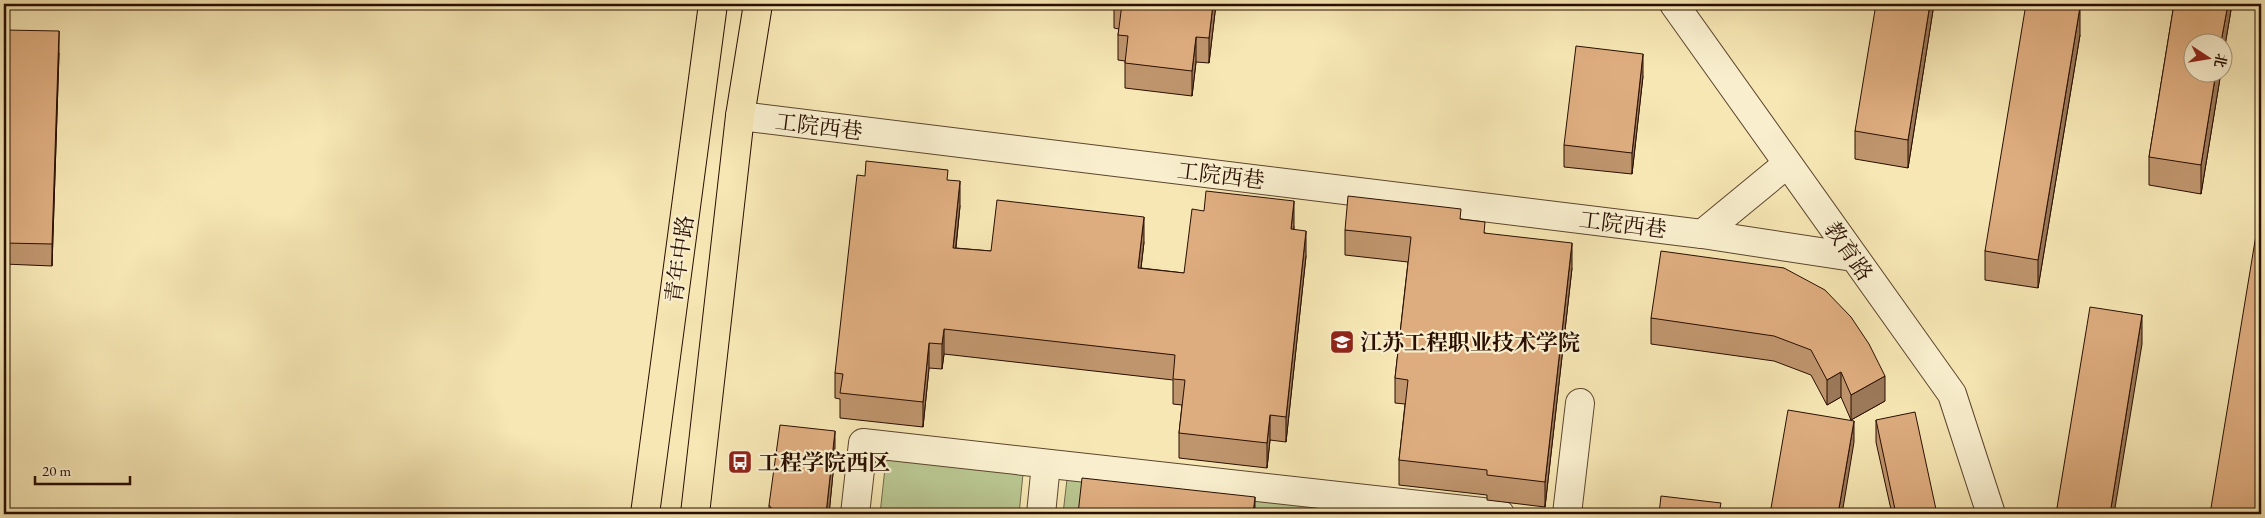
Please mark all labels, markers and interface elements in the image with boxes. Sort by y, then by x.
north arrow [2182,32,2232,82]
text: 北 [2210,52,2231,69]
street label: 工院西巷 [773,107,864,146]
street label: 工院西巷 [1175,156,1266,195]
street label: 工院西巷 [1577,205,1668,244]
street label: 青年中路 [659,213,700,305]
street label: 教育路 [1818,216,1879,287]
place label: 江苏工程职业技术学院 [1360,328,1580,357]
school or university icon: 江苏工程职业技术学院 [1329,329,1355,355]
place label: 工程学院西区 [758,448,890,477]
bus stop icon: 工程学院西区 [727,449,753,475]
scale bar [35,453,130,485]
text: 20 m [42,461,71,480]

